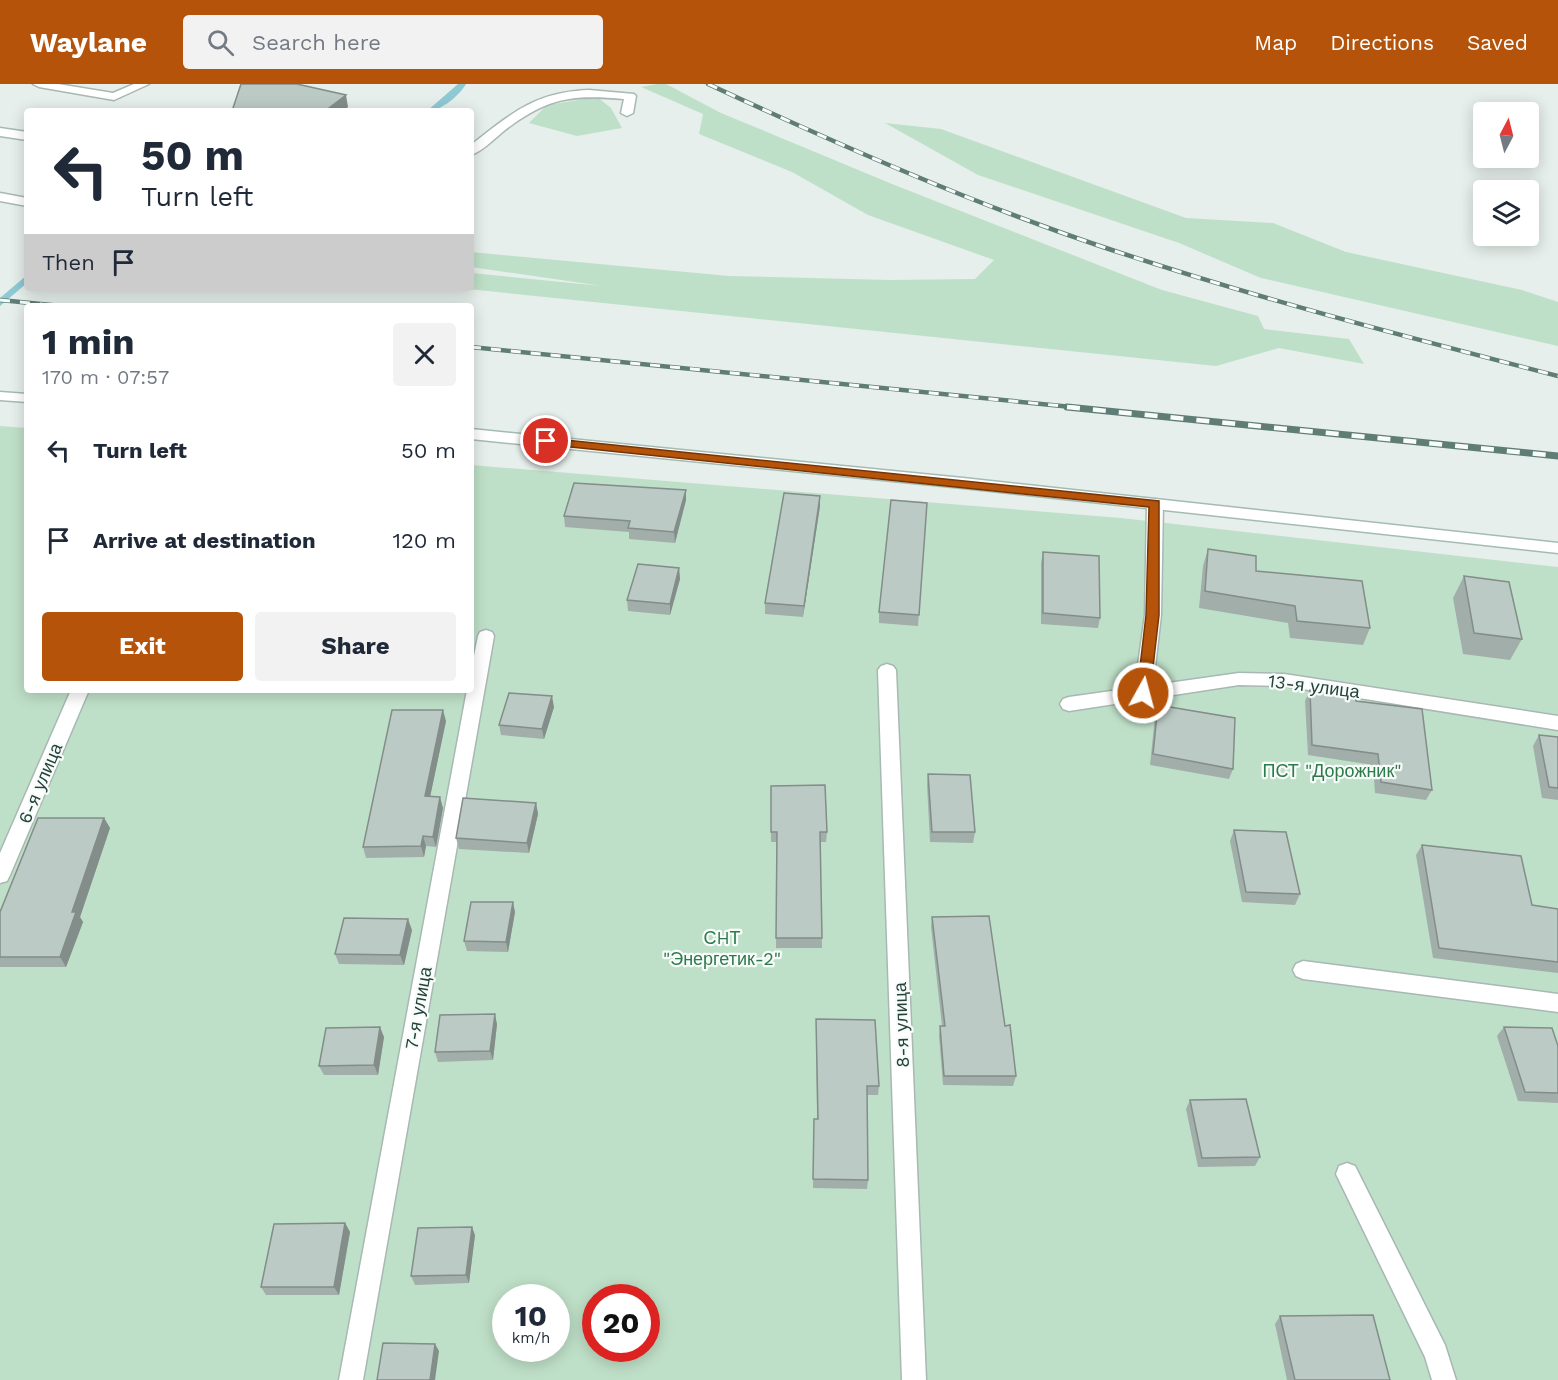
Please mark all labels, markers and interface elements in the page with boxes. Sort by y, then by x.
search box [183,15,603,69]
text: Waylane [30,26,147,59]
icon: search [204,26,237,59]
text: Search here [252,30,381,55]
text: Map [1254,30,1297,55]
text: Directions [1330,30,1434,55]
text: Saved [1467,30,1528,55]
north arrow [1473,102,1539,168]
map controls [1473,102,1539,246]
text: 50 m [141,131,244,180]
icon: left [42,132,120,210]
button: layers [1473,180,1539,246]
text: Turn left [141,181,253,213]
icon: arrive [107,246,140,279]
text: Then [42,250,95,275]
text: 1 min [42,321,134,363]
button: close [393,323,456,386]
text: 170 m · 07:57 [42,365,169,389]
pin [520,415,571,466]
icon: arrive [529,424,562,457]
icon: left [42,434,75,467]
text: Turn left [93,438,187,463]
text: 50 m [401,438,456,463]
icon: arrive [42,524,75,557]
text: Arrive at destination [93,528,316,553]
text: 120 m [392,528,456,553]
button: Exit [42,612,243,681]
button: Share [255,612,456,681]
position arrow [1111,661,1175,725]
street label: 13-я улица [1267,670,1362,702]
street label: 6-я улица [14,739,67,826]
park label: ПСТ "Дорожник" [1262,760,1402,781]
park label: СHТ "Энергетик-2" [663,927,781,969]
street label: 7-я улица [400,964,436,1051]
street label: 8-я улица [889,981,913,1068]
speed limit sign: 20 [582,1284,660,1362]
text: 10 [515,1298,547,1333]
text: km/h [512,1329,550,1347]

